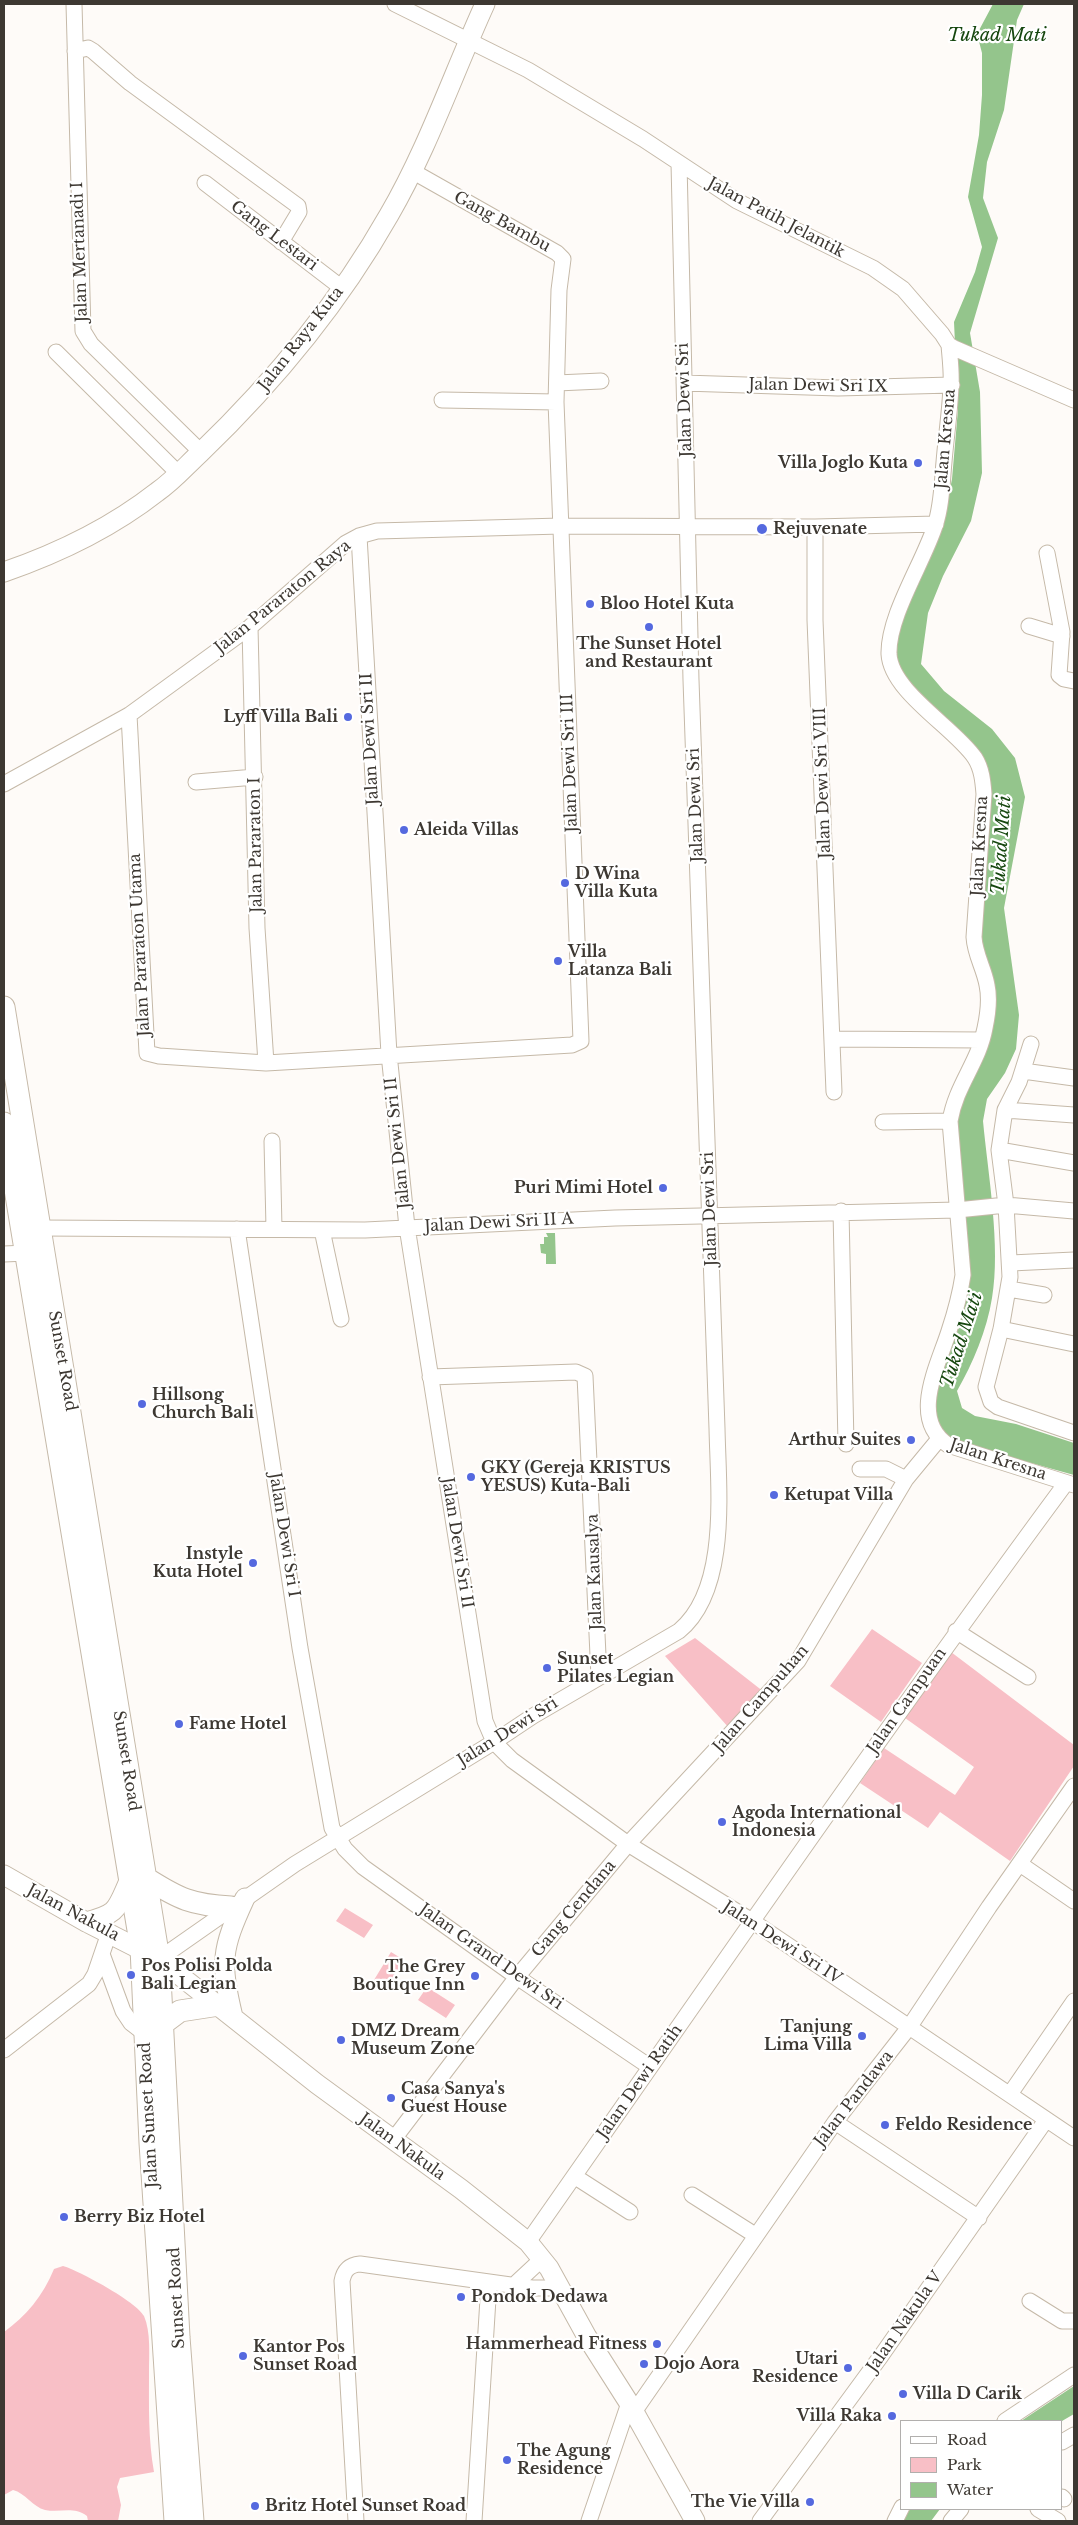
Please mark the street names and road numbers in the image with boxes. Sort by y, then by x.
street label: Jalan Patih Jelantik [704,174,848,262]
street label: Jalan Mertanadi I [68,181,92,323]
street label: Gang Bambu [450,188,554,256]
street label: Gang Lestari [227,197,321,275]
street label: Jalan Raya Kuta [254,283,348,395]
street label: Jalan Dewi Sri [673,342,697,458]
street label: Jalan Dewi Sri IX [748,375,888,397]
street label: Jalan Kresna [932,388,960,490]
street label: Jalan Pararaton Raya [211,536,355,658]
street label: Jalan Dewi Sri II [357,672,383,806]
street label: Jalan Dewi Sri III [558,693,582,833]
street label: Jalan Dewi Sri VIII [811,707,835,859]
street label: Jalan Dewi Sri [684,747,708,863]
street label: Jalan Pararaton I [245,777,267,913]
street label: Jalan Kresna [968,795,992,897]
street label: Jalan Pararaton Utama [126,853,154,1037]
street label: Jalan Dewi Sri II [382,1076,414,1210]
street label: Jalan Dewi Sri [698,1151,722,1267]
street label: Jalan Dewi Sri II A [424,1210,574,1236]
street label: Sunset Road [44,1309,80,1413]
street label: Jalan Kresna [947,1435,1049,1485]
street label: Jalan Dewi Sri I [265,1471,303,1599]
street label: Jalan Dewi Sri II [437,1476,477,1610]
street label: Jalan Kausalya [583,1513,607,1631]
street label: Jalan Campuhan [709,1642,813,1756]
street label: Jalan Campuan [863,1644,951,1758]
street label: Jalan Dewi Sri [454,1694,562,1770]
street label: Sunset Road [109,1709,143,1813]
street label: Gang Cendana [528,1857,620,1961]
street label: Jalan Nakula [24,1881,122,1945]
street label: Jalan Dewi Sri IV [719,1897,845,1989]
street label: Jalan Grand Dewi Sri [415,1900,567,2014]
street label: Jalan Dewi Ratih [593,2021,687,2143]
street label: Jalan Sunset Road [136,2042,162,2188]
street label: Jalan Pandawa [811,2047,897,2151]
street label: Jalan Nakula [355,2109,449,2185]
street label: Sunset Road [165,2247,189,2349]
street label: Jalan Nakula V [863,2268,947,2376]

